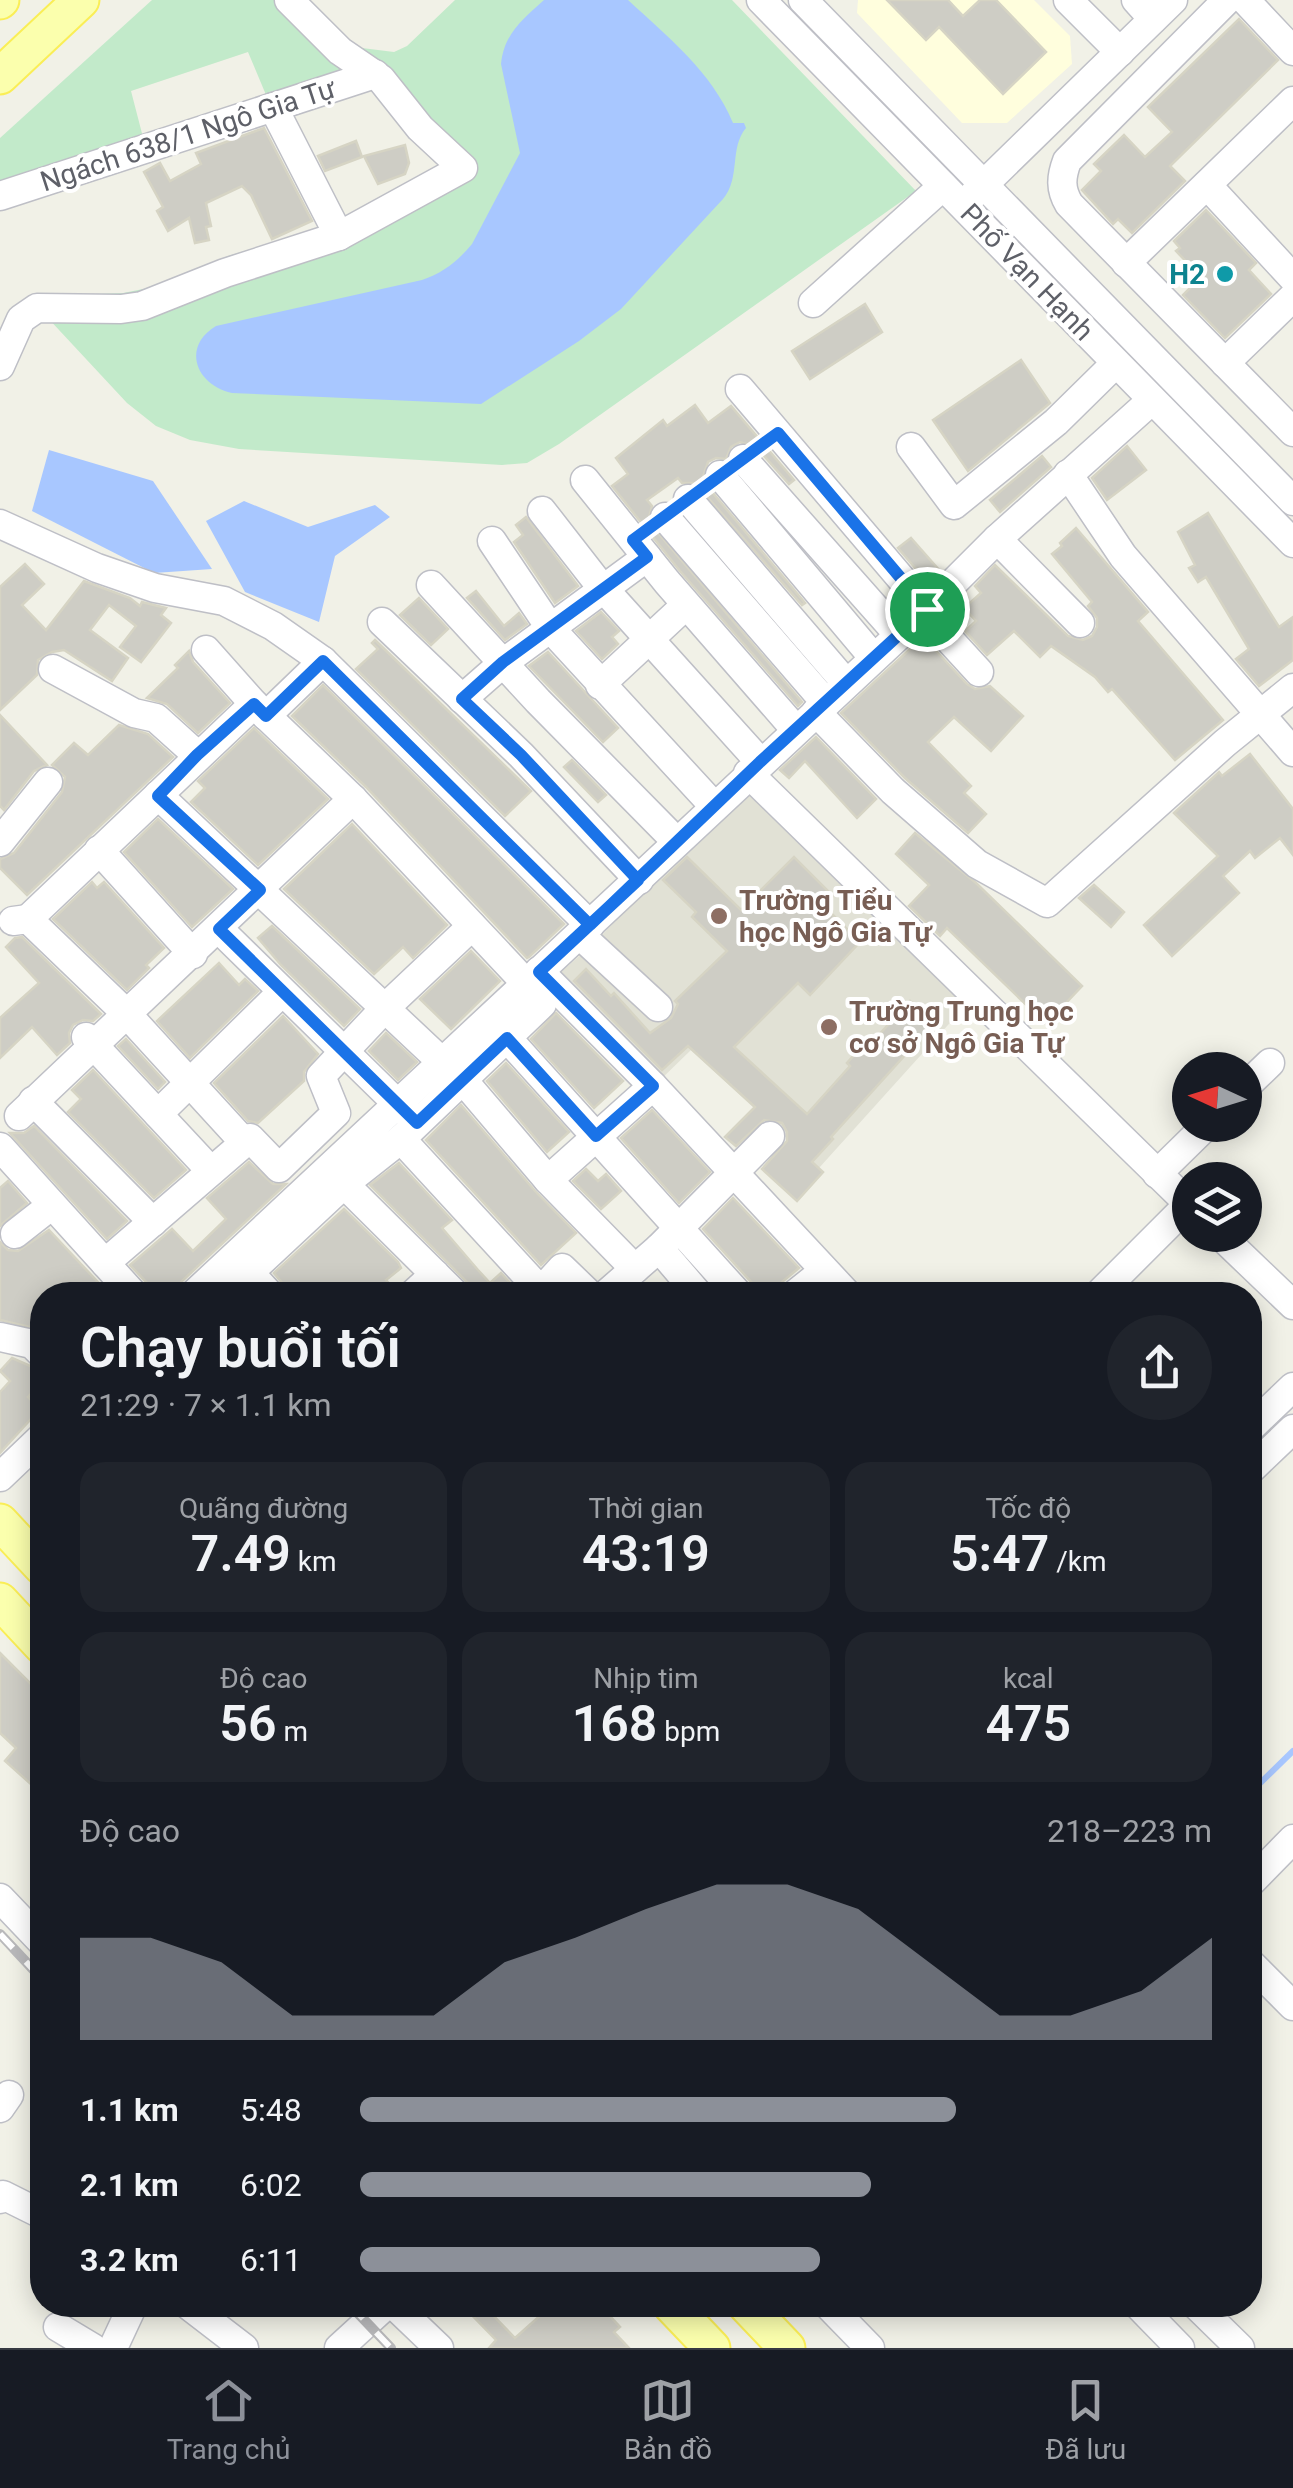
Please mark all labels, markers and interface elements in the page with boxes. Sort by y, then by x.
street label: Ngách 638/1 Ngô Gia Tự [36,71,340,198]
street label: Phố Vạn Hạnh [954,197,1100,347]
place label: H2 [1169,258,1205,291]
marker: H2 [1214,263,1236,285]
pin [885,567,970,652]
icon: arrive [900,582,955,637]
place label: Trường Tiểu học Ngô Gia Tự [739,884,934,949]
marker: Trường Tiểu học Ngô Gia Tự [708,905,730,927]
place label: Trường Trung học cơ sở Ngô Gia Tự [849,995,1074,1060]
marker: Trường Trung học cơ sở Ngô Gia Tự [818,1016,840,1038]
north arrow [1172,1052,1262,1142]
map controls [1172,1052,1262,1252]
button: layers [1172,1162,1262,1252]
button: share [1107,1315,1212,1420]
text: Chạy buổi tối [80,1316,401,1380]
text: 21:29 · 7 × 1.1 km [80,1386,331,1424]
text: Quãng đường [179,1492,348,1525]
text: Thời gian [588,1492,704,1525]
text: Tốc độ [986,1492,1071,1525]
text: 7.49 [191,1525,291,1583]
text: 43:19 [582,1525,710,1583]
text: 5:47 [950,1525,1049,1583]
text: km [291,1545,336,1578]
text: /km [1049,1545,1107,1578]
text: Độ cao [220,1662,307,1695]
text: Nhịp tim [593,1662,699,1695]
text: kcal [1003,1662,1054,1695]
text: 56 [219,1695,276,1753]
text: 168 [572,1695,657,1753]
text: 475 [985,1695,1071,1753]
text: m [276,1715,308,1748]
text: bpm [657,1715,720,1748]
text: Độ cao [80,1812,180,1850]
text: 218–223 m [1047,1812,1212,1850]
text: 1.1 km [80,2091,179,2129]
text: 5:48 [240,2091,302,2129]
text: 2.1 km [80,2166,179,2204]
text: 6:02 [240,2166,302,2204]
text: 3.2 km [80,2241,179,2279]
text: 6:11 [240,2241,302,2279]
tab: Trang chủ [167,2373,290,2466]
tab: Bản đồ [624,2373,712,2466]
tab: Đã lưu [1046,2373,1126,2466]

